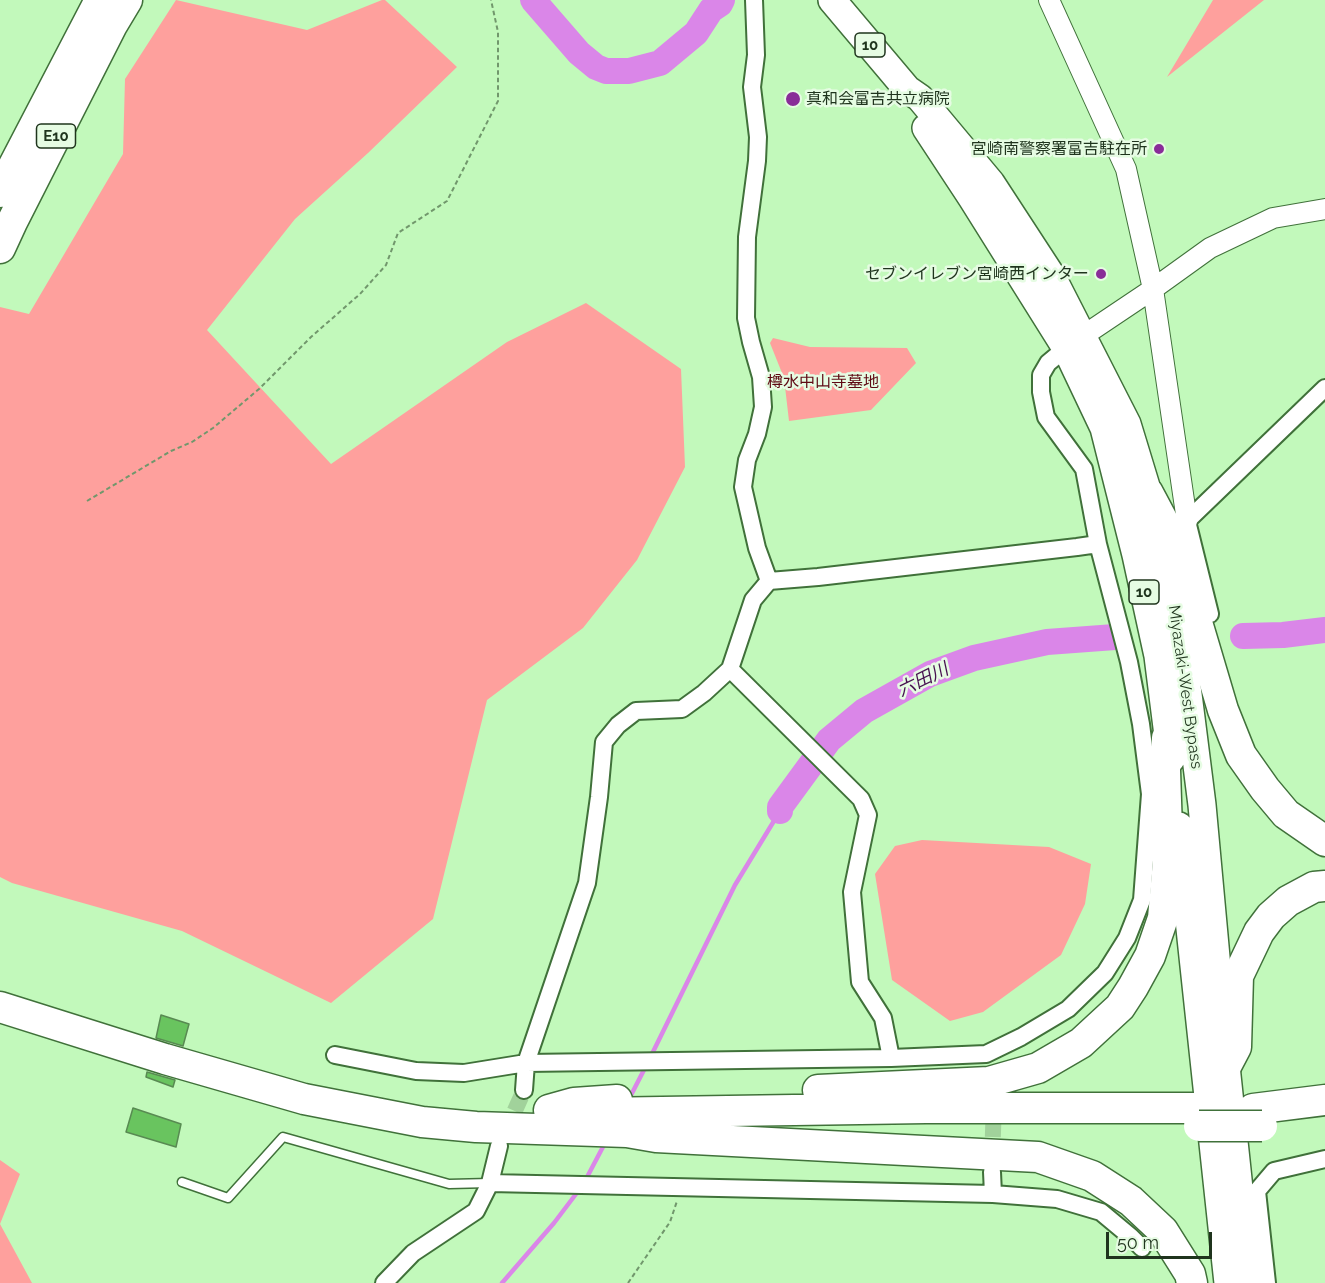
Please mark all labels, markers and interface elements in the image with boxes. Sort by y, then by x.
road number: 10 [855,33,885,57]
place label: 真和会富吉共立病院 [806,89,950,109]
marker: 真和会富吉共立病院 [784,90,802,108]
road number: E10 [36,124,76,148]
place label: 宮崎南警察署富吉駐在所 [971,139,1147,159]
marker: 宮崎南警察署富吉駐在所 [1152,142,1166,156]
place label: セブンイレブン宮崎西インター [865,264,1089,284]
marker: セブンイレブン宮崎西インター [1094,267,1108,281]
park label: 樽水中山寺墓地 [767,372,879,392]
road number: 10 [1129,580,1159,604]
street label: Miyazaki-West Bypass [1164,604,1206,770]
water label: 六田川 [894,658,952,702]
scale bar [1109,1220,1216,1258]
text: 50 m [1117,1232,1159,1253]

